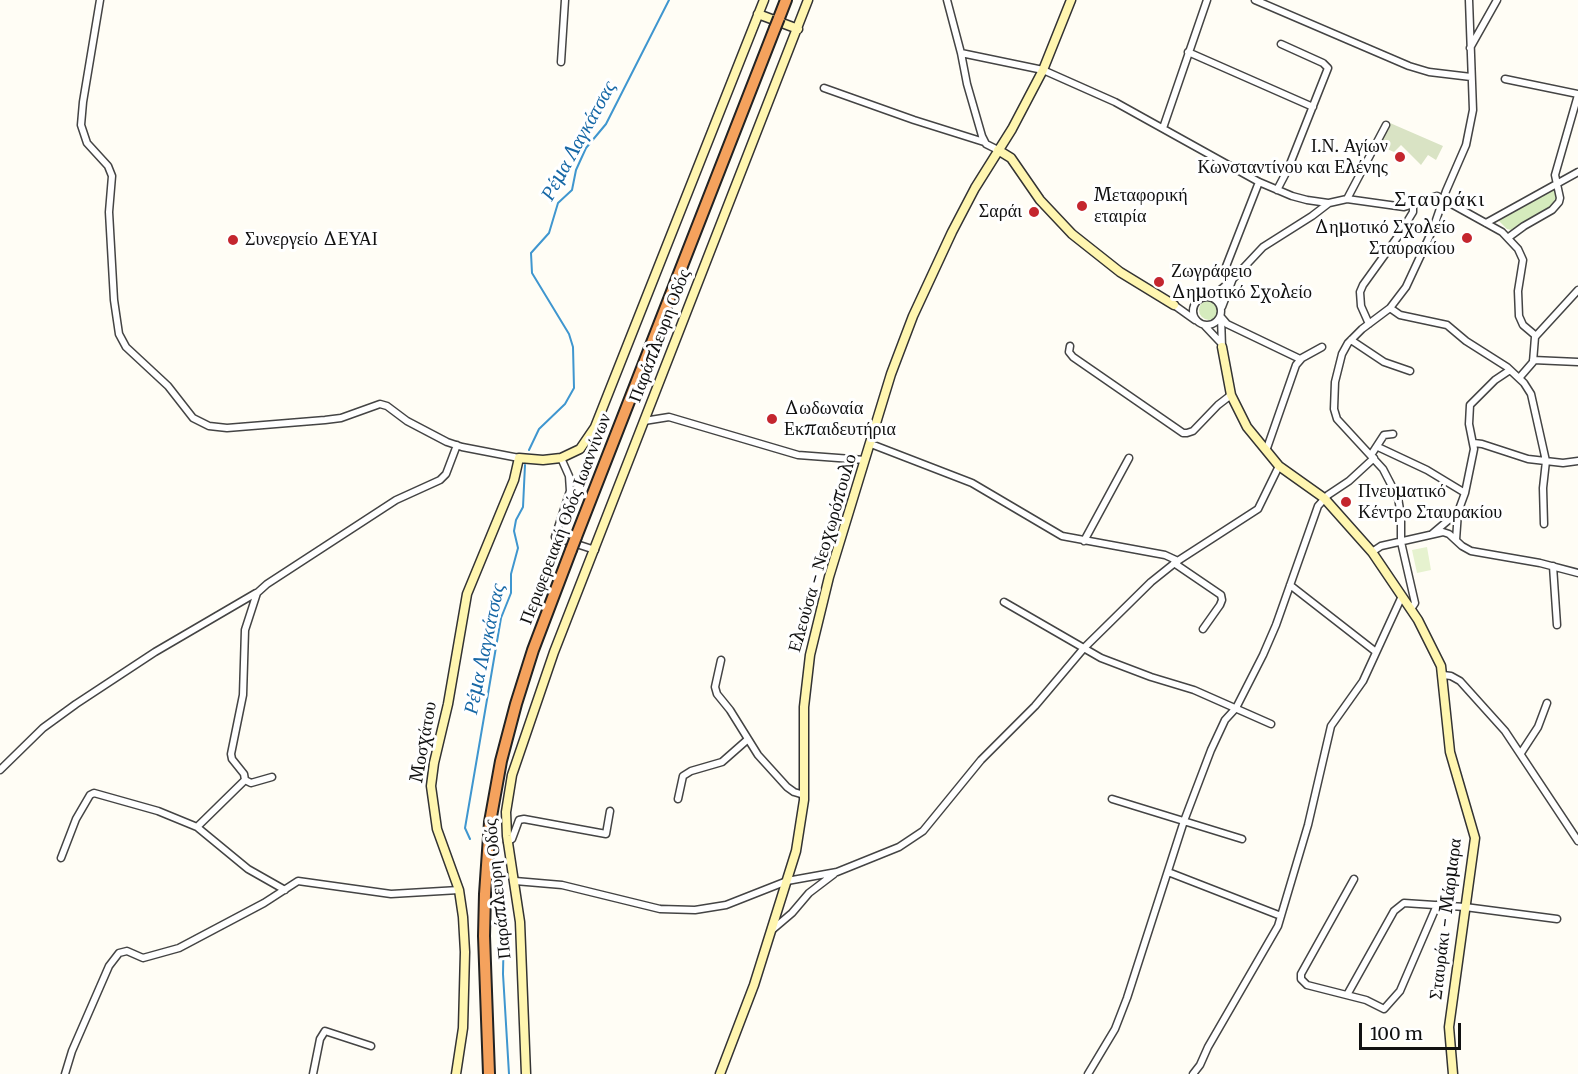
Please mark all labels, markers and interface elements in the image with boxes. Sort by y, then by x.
water label: Ρέμα Λαγκάτσας [536,77,622,205]
place label: Ι.Ν. Αγίων Κωνσταντίνου και Ελένης [1198,136,1388,178]
marker: Ι.Ν. Αγίων Κωνσταντίνου και Ελένης [1393,150,1407,164]
place label: Μεταφορική εταιρία [1094,185,1188,228]
district label: Σταυράκι [1394,187,1486,213]
marker: Μεταφορική εταιρία [1075,199,1089,213]
place label: Σαράι [979,201,1022,223]
marker: Σαράι [1027,205,1041,219]
place label: Δημοτικό Σχολείο Σταυρακίου [1314,217,1455,260]
place label: Συνεργείο ΔΕΥΑΙ [245,229,378,251]
marker: Δημοτικό Σχολείο Σταυρακίου [1460,231,1474,245]
marker: Συνεργείο ΔΕΥΑΙ [226,233,240,247]
place label: Ζωγράφειο Δημοτικό Σχολείο [1171,261,1312,304]
street label: Παράπλευρη Οδός [625,266,695,406]
marker: Ζωγράφειο Δημοτικό Σχολείο [1152,275,1166,289]
place label: Δωδωναία Εκπαιδευτήρια [784,398,896,440]
street label: Περιφερειακή Οδός Ιωαννίνων [516,410,616,628]
marker: Δωδωναία Εκπαιδευτήρια [765,412,779,426]
street label: Ελεούσα - Νεοχωρόπουλο [784,451,862,655]
place label: Πνευματικό Κέντρο Σταυρακίου [1358,481,1502,524]
marker: Πνευματικό Κέντρο Σταυρακίου [1339,495,1353,509]
water label: Ρέμα Λαγκάτσας [459,581,511,717]
street label: Μοσχάτου [406,700,442,784]
street label: Παράπλευρη Οδός [480,818,516,960]
street label: Σταυράκι - Μάρμαρα [1425,837,1467,1001]
scale bar [1362,1011,1464,1049]
text: 100 m [1370,1022,1423,1045]

